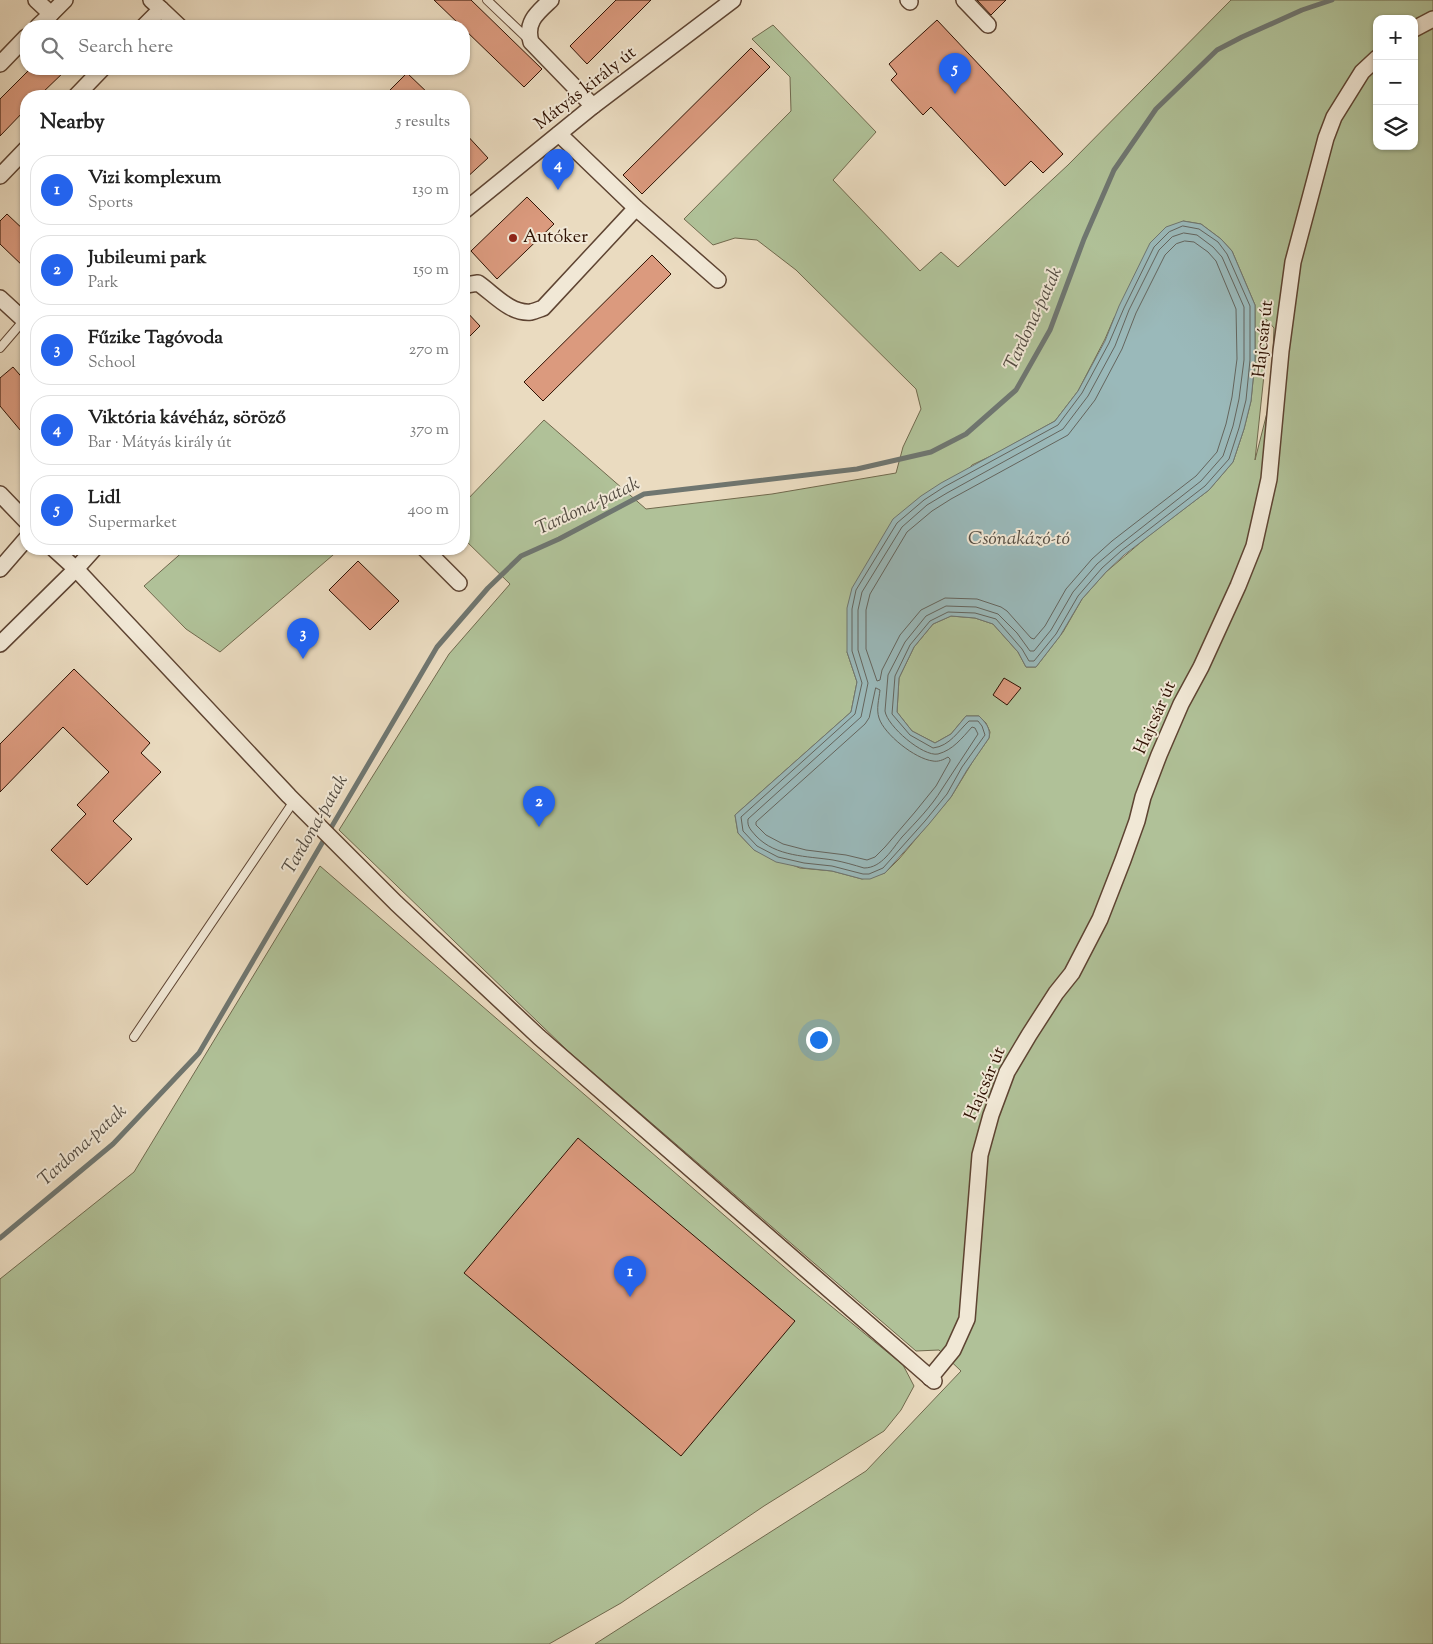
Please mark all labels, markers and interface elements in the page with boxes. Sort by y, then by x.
map controls [1373,15,1418,150]
button: + [1373,15,1418,60]
search box [20,20,470,75]
icon: search [38,34,66,62]
text: Search here [78,34,173,61]
street label: Mátyás király út [530,41,642,137]
pin: 5 [939,53,971,94]
button: − [1373,60,1418,105]
button: layers [1373,105,1418,150]
text: Nearby [40,108,105,138]
text: 5 results [396,111,450,134]
pin: 4 [542,149,574,190]
text: Vizi komplexum [88,165,221,192]
text: 1 [54,179,60,202]
text: 130 m [412,179,449,202]
text: Sports [88,192,133,215]
place label: Autóker [523,225,588,251]
marker: Autóker [507,232,519,244]
text: Jubileumi park [88,245,207,272]
text: 2 [53,259,61,282]
text: 150 m [413,259,449,282]
water label: Tardona-patak [998,262,1070,375]
text: Park [88,272,119,295]
street label: Hajcsár út [1247,299,1281,379]
text: Fűzike Tagóvoda [88,325,223,352]
text: 3 [54,339,60,362]
text: 270 m [409,339,449,362]
text: School [88,352,136,375]
text: Viktória kávéház, söröző [88,405,286,432]
text: 4 [53,419,61,442]
text: 370 m [410,419,449,442]
text: Bar · Mátyás király út [88,432,231,455]
water label: Tardona-patak [532,471,645,543]
text: Lidl [88,485,121,512]
text: 5 [54,499,60,522]
text: 400 m [408,499,449,522]
text: Supermarket [88,512,177,535]
water label: Csónakázó-tó [968,526,1070,553]
pin: 3 [287,618,319,659]
street label: Hajcsár út [1128,677,1184,759]
water label: Tardona-patak [276,770,356,880]
pin: 2 [523,786,555,827]
your location [806,1027,832,1053]
street label: Hajcsár út [959,1043,1013,1125]
water label: Tardona-patak [32,1098,134,1193]
pin: 1 [614,1256,646,1297]

